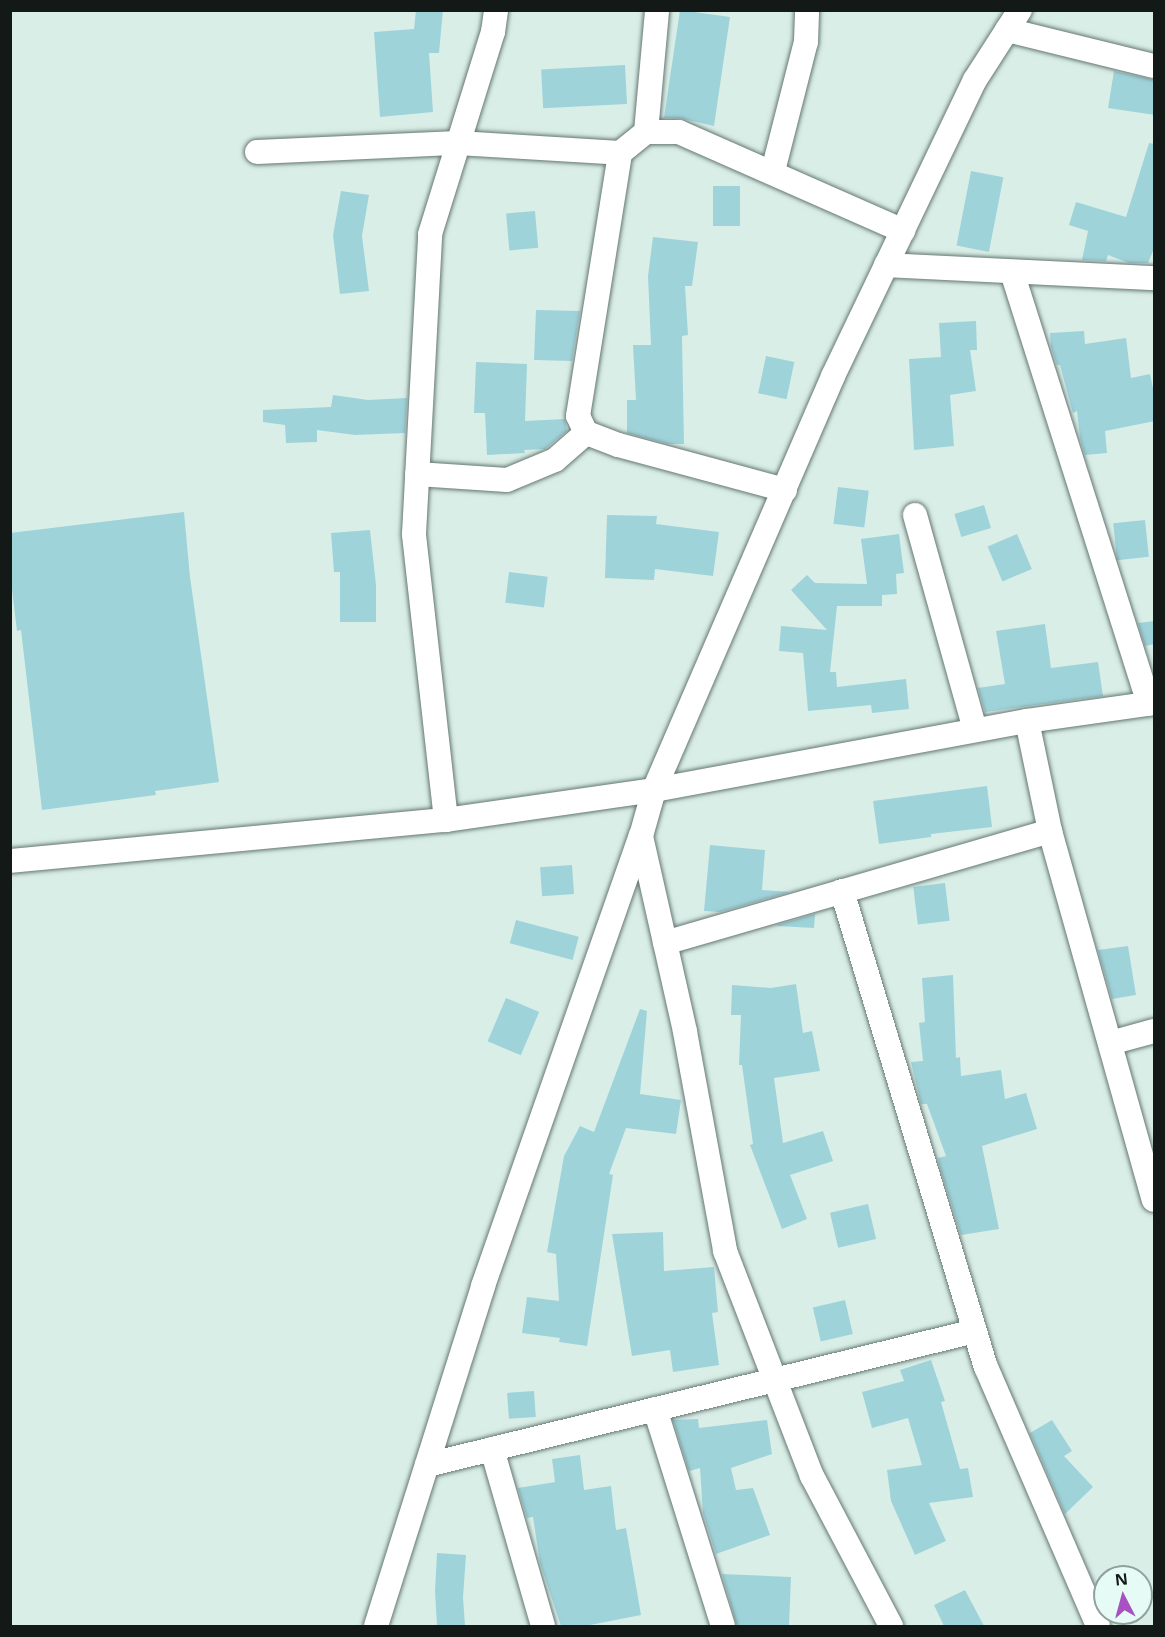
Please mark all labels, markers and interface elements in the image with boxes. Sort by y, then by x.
north arrow [1093,1565,1153,1625]
text: N [1114,1567,1129,1591]

